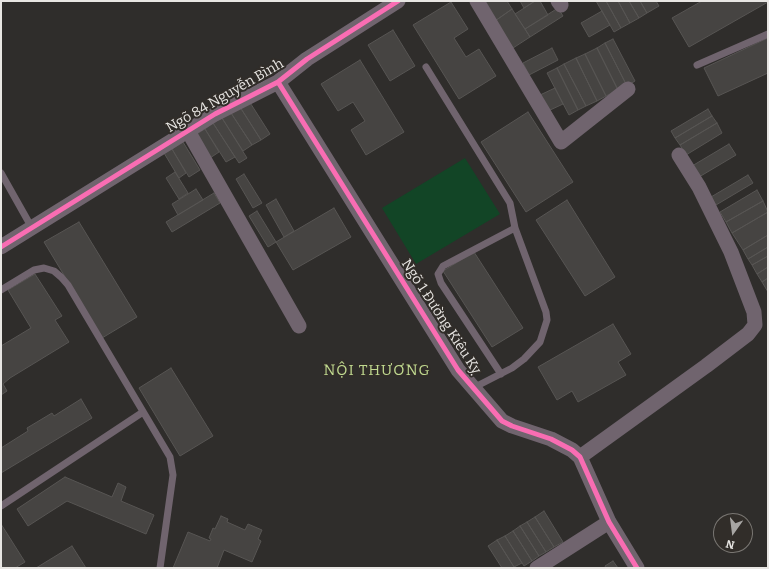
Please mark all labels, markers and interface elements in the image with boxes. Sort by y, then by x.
street label: Ngõ 84 Nguyễn Bình [163,56,287,136]
street label: Ngõ 1 Đường Kiêu Kỵ [397,256,485,378]
district label: NỘI THƯƠNG [323,362,431,380]
north arrow [713,513,753,553]
text: N [725,537,736,551]

